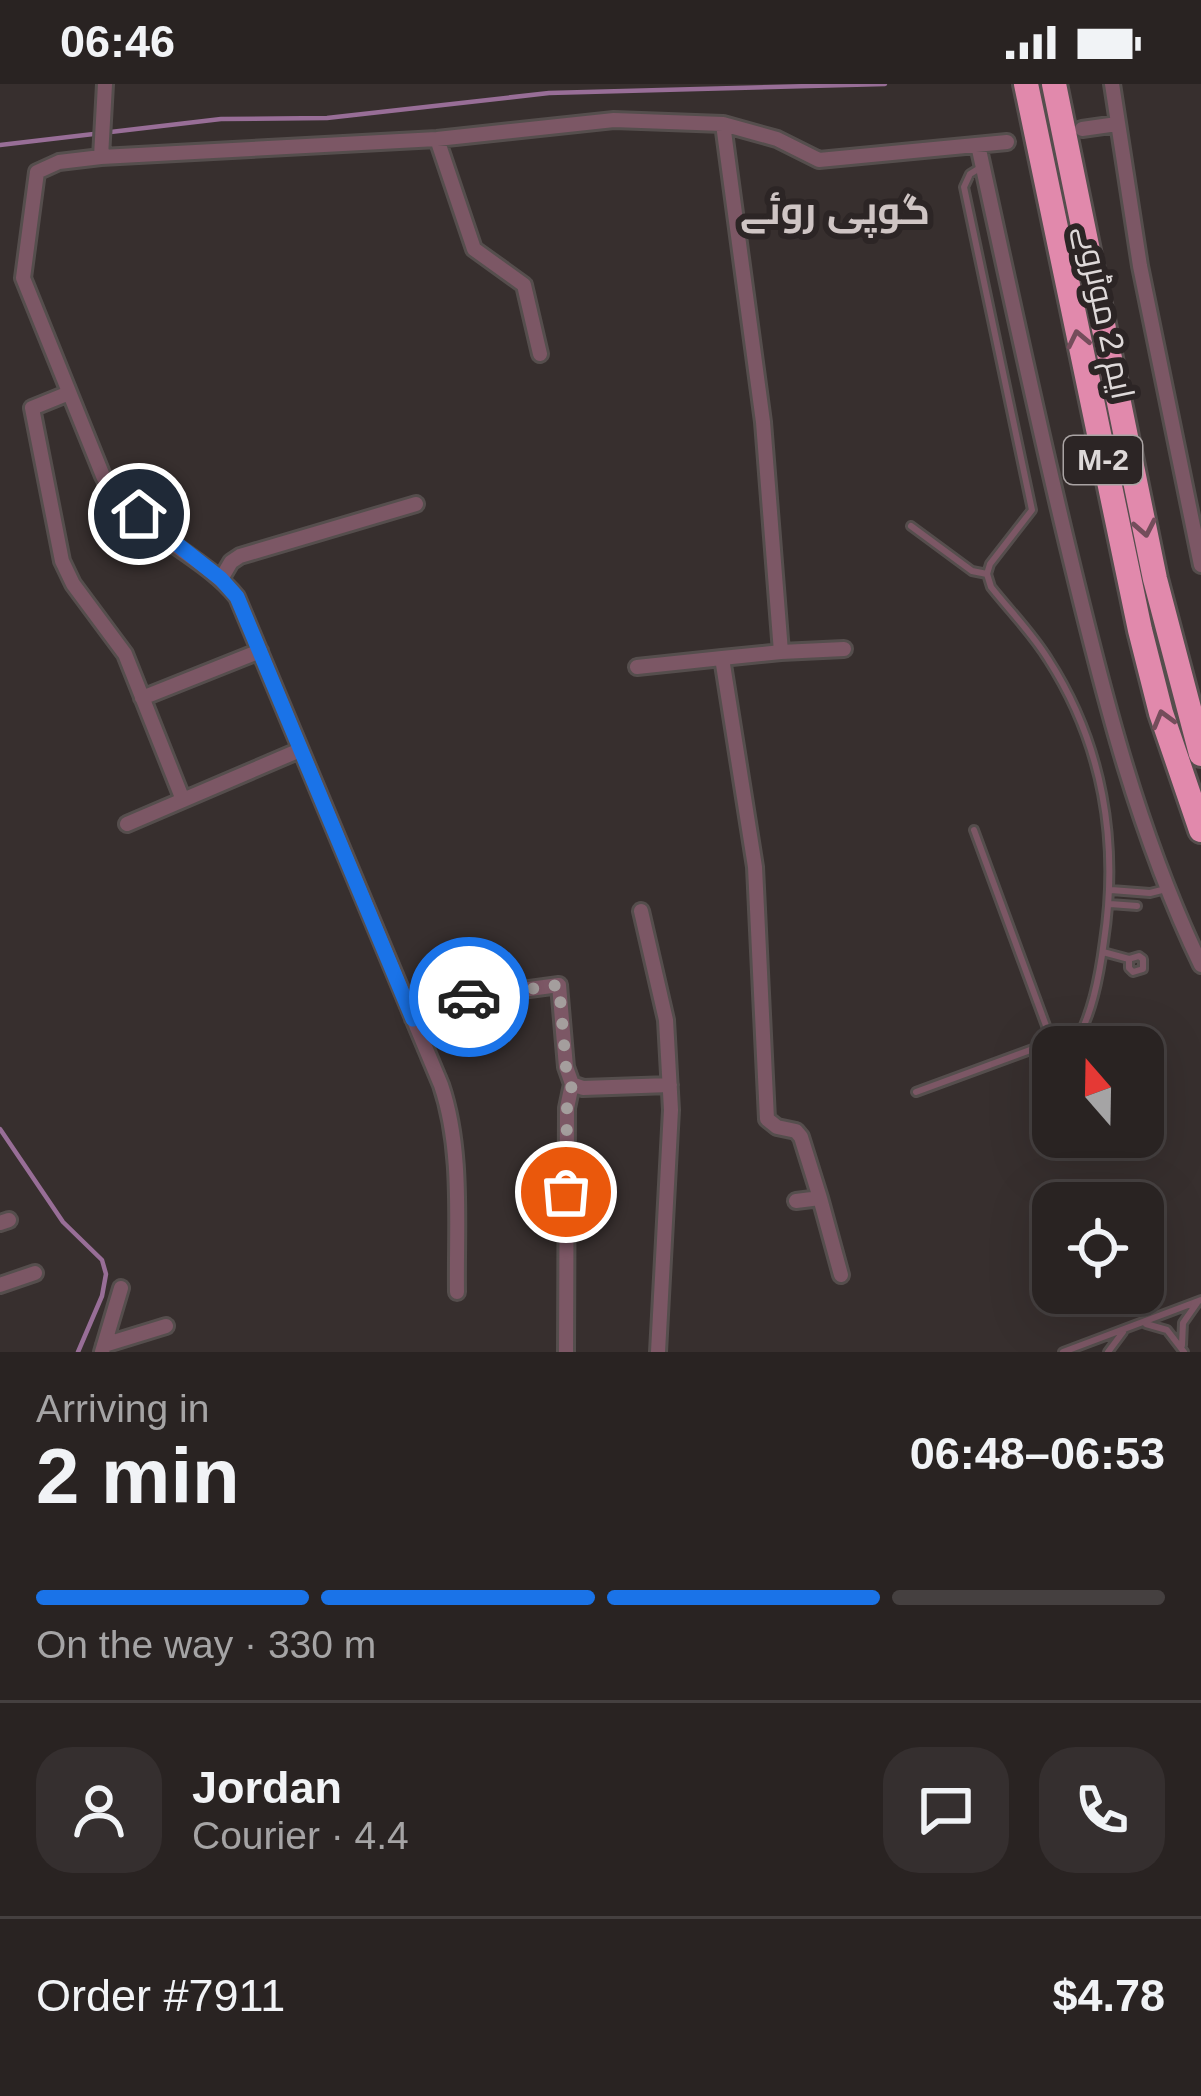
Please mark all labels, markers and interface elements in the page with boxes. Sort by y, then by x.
text: 06:46 [60,16,175,67]
district label: گوپی روئے [740,189,930,238]
street label: ایم 2 موٹروے [1065,222,1142,403]
one-way arrow [1066,329,1092,349]
road number: M-2 [1064,436,1142,484]
pin [88,463,190,565]
icon: home [106,481,172,547]
one-way arrow [1131,517,1157,537]
one-way arrow [1152,710,1177,731]
courier [409,937,529,1057]
icon: car [436,964,502,1030]
north arrow [1032,1026,1164,1158]
map controls [1032,1026,1164,1314]
pin [515,1141,617,1243]
icon: bag [533,1159,599,1225]
button: locate [1032,1182,1164,1314]
text: Arriving in [36,1387,209,1430]
text: 06:48–06:53 [910,1428,1165,1479]
text: 2 min [36,1432,240,1520]
text: On the way · 330 m [36,1623,376,1666]
button: person [36,1747,162,1873]
button: chat [883,1747,1009,1873]
button: phone [1039,1747,1165,1873]
text: Jordan [192,1762,342,1813]
text: Courier · 4.4 [192,1814,409,1857]
text: Order #7911 [36,1970,285,2021]
text: $4.78 [1052,1970,1165,2021]

